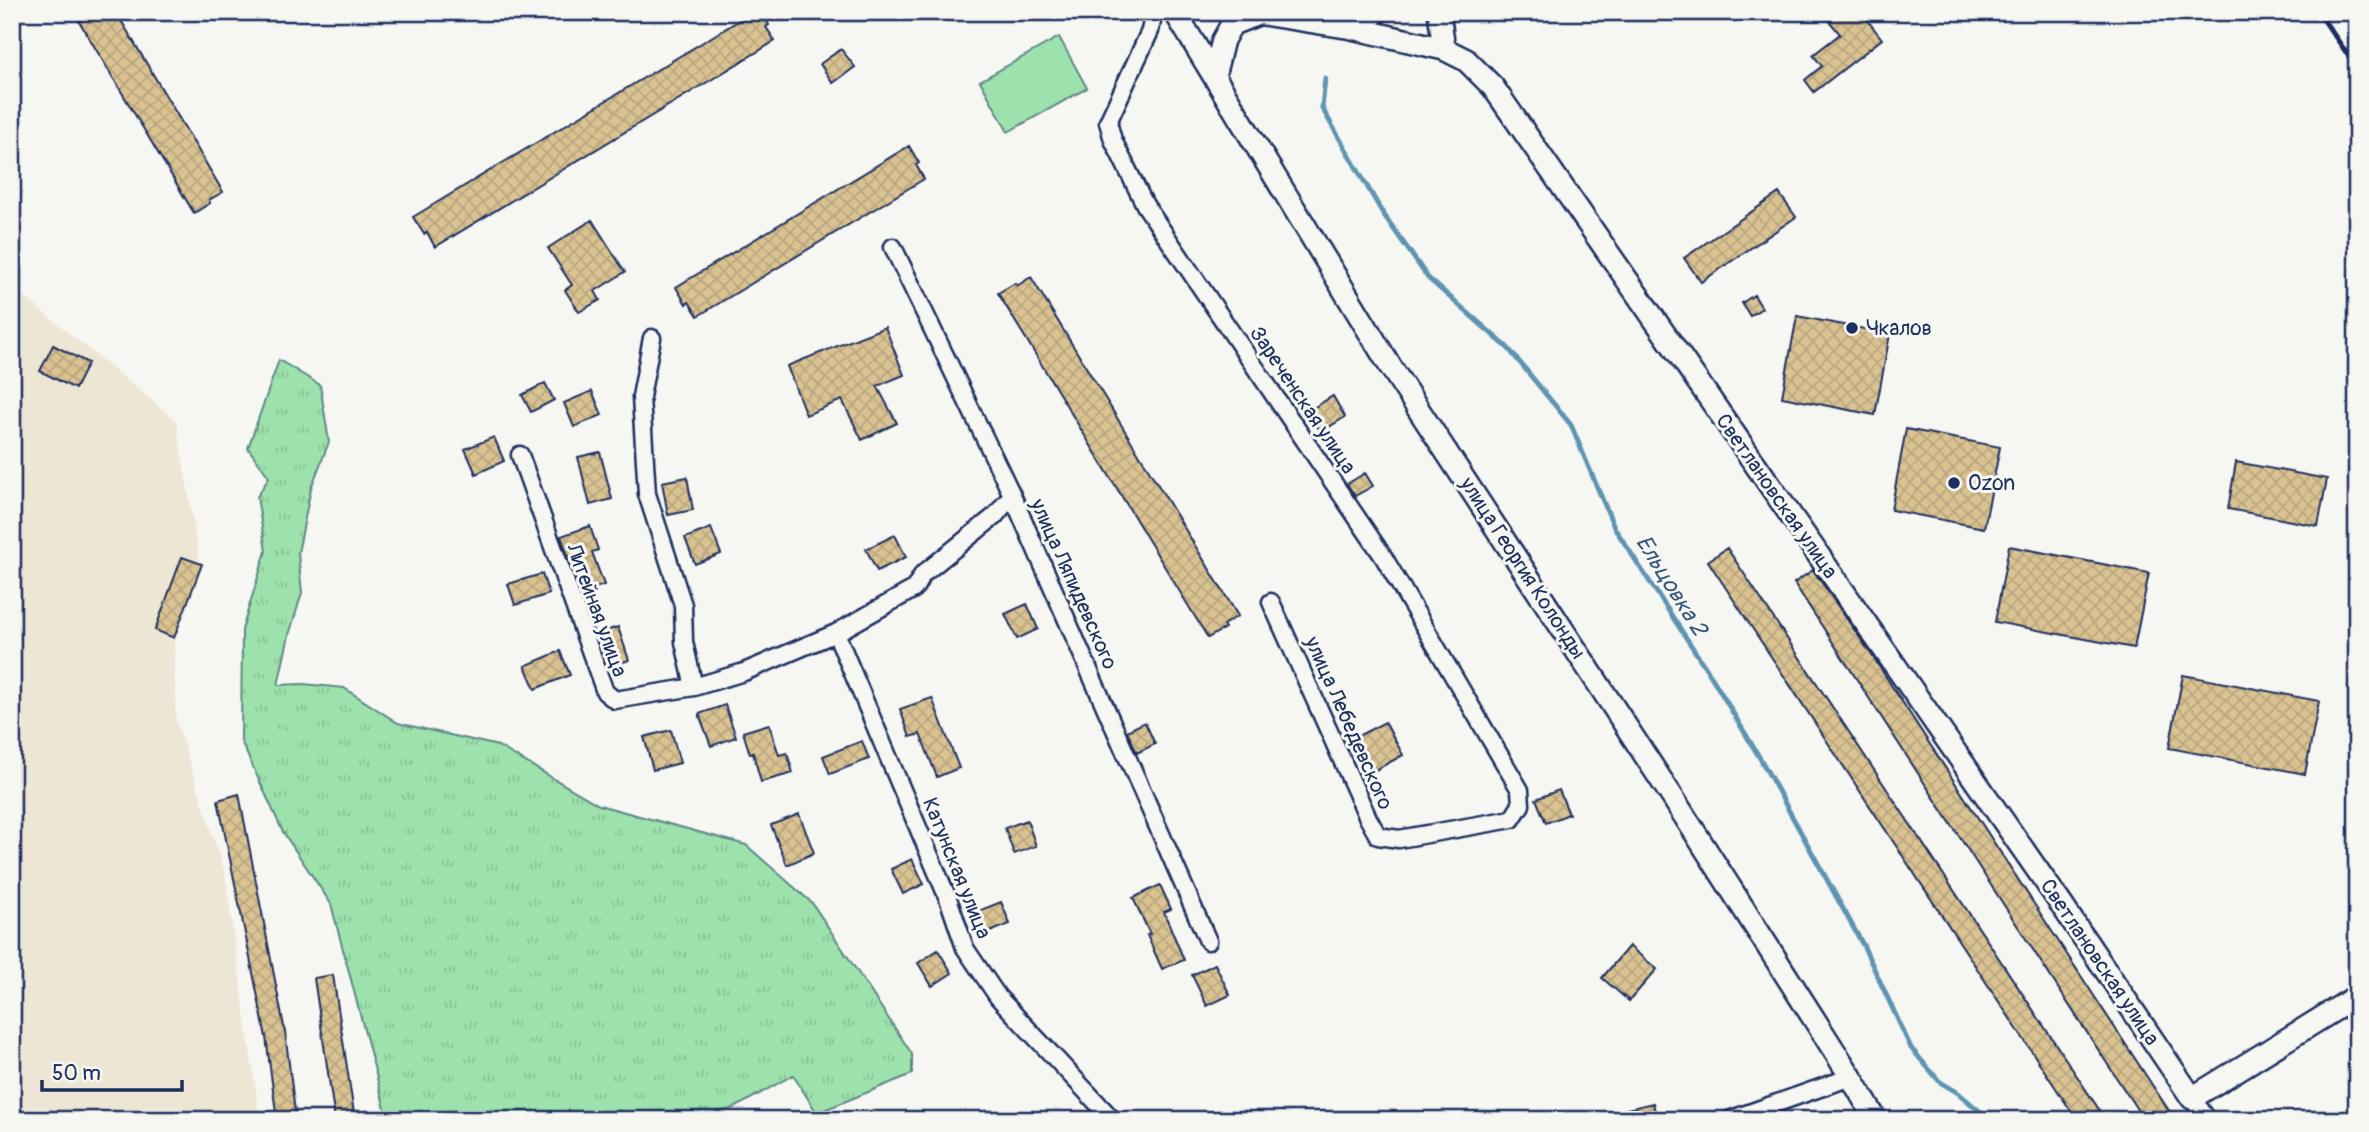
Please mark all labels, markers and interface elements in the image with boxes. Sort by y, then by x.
place label: Чкалов [1866,315,1932,342]
marker: Чкалов [1844,320,1860,336]
street label: Зареченская улица [1243,321,1362,479]
street label: Светлановская улица [1710,409,1844,584]
place label: Ozon [1968,470,2015,497]
street label: улица Георгия Колонды [1453,471,1592,664]
marker: Ozon [1946,475,1962,491]
street label: улица Ляпидевского [1023,494,1123,674]
water label: Ельцовка 2 [1629,530,1715,643]
street label: Литейная улица [560,539,633,681]
street label: улица Лебедевского [1298,632,1399,814]
street label: Катунская улица [916,794,997,943]
street label: Светлановская улица [2034,874,2165,1051]
scale bar [42,1048,182,1092]
text: 50 m [52,1060,101,1087]

